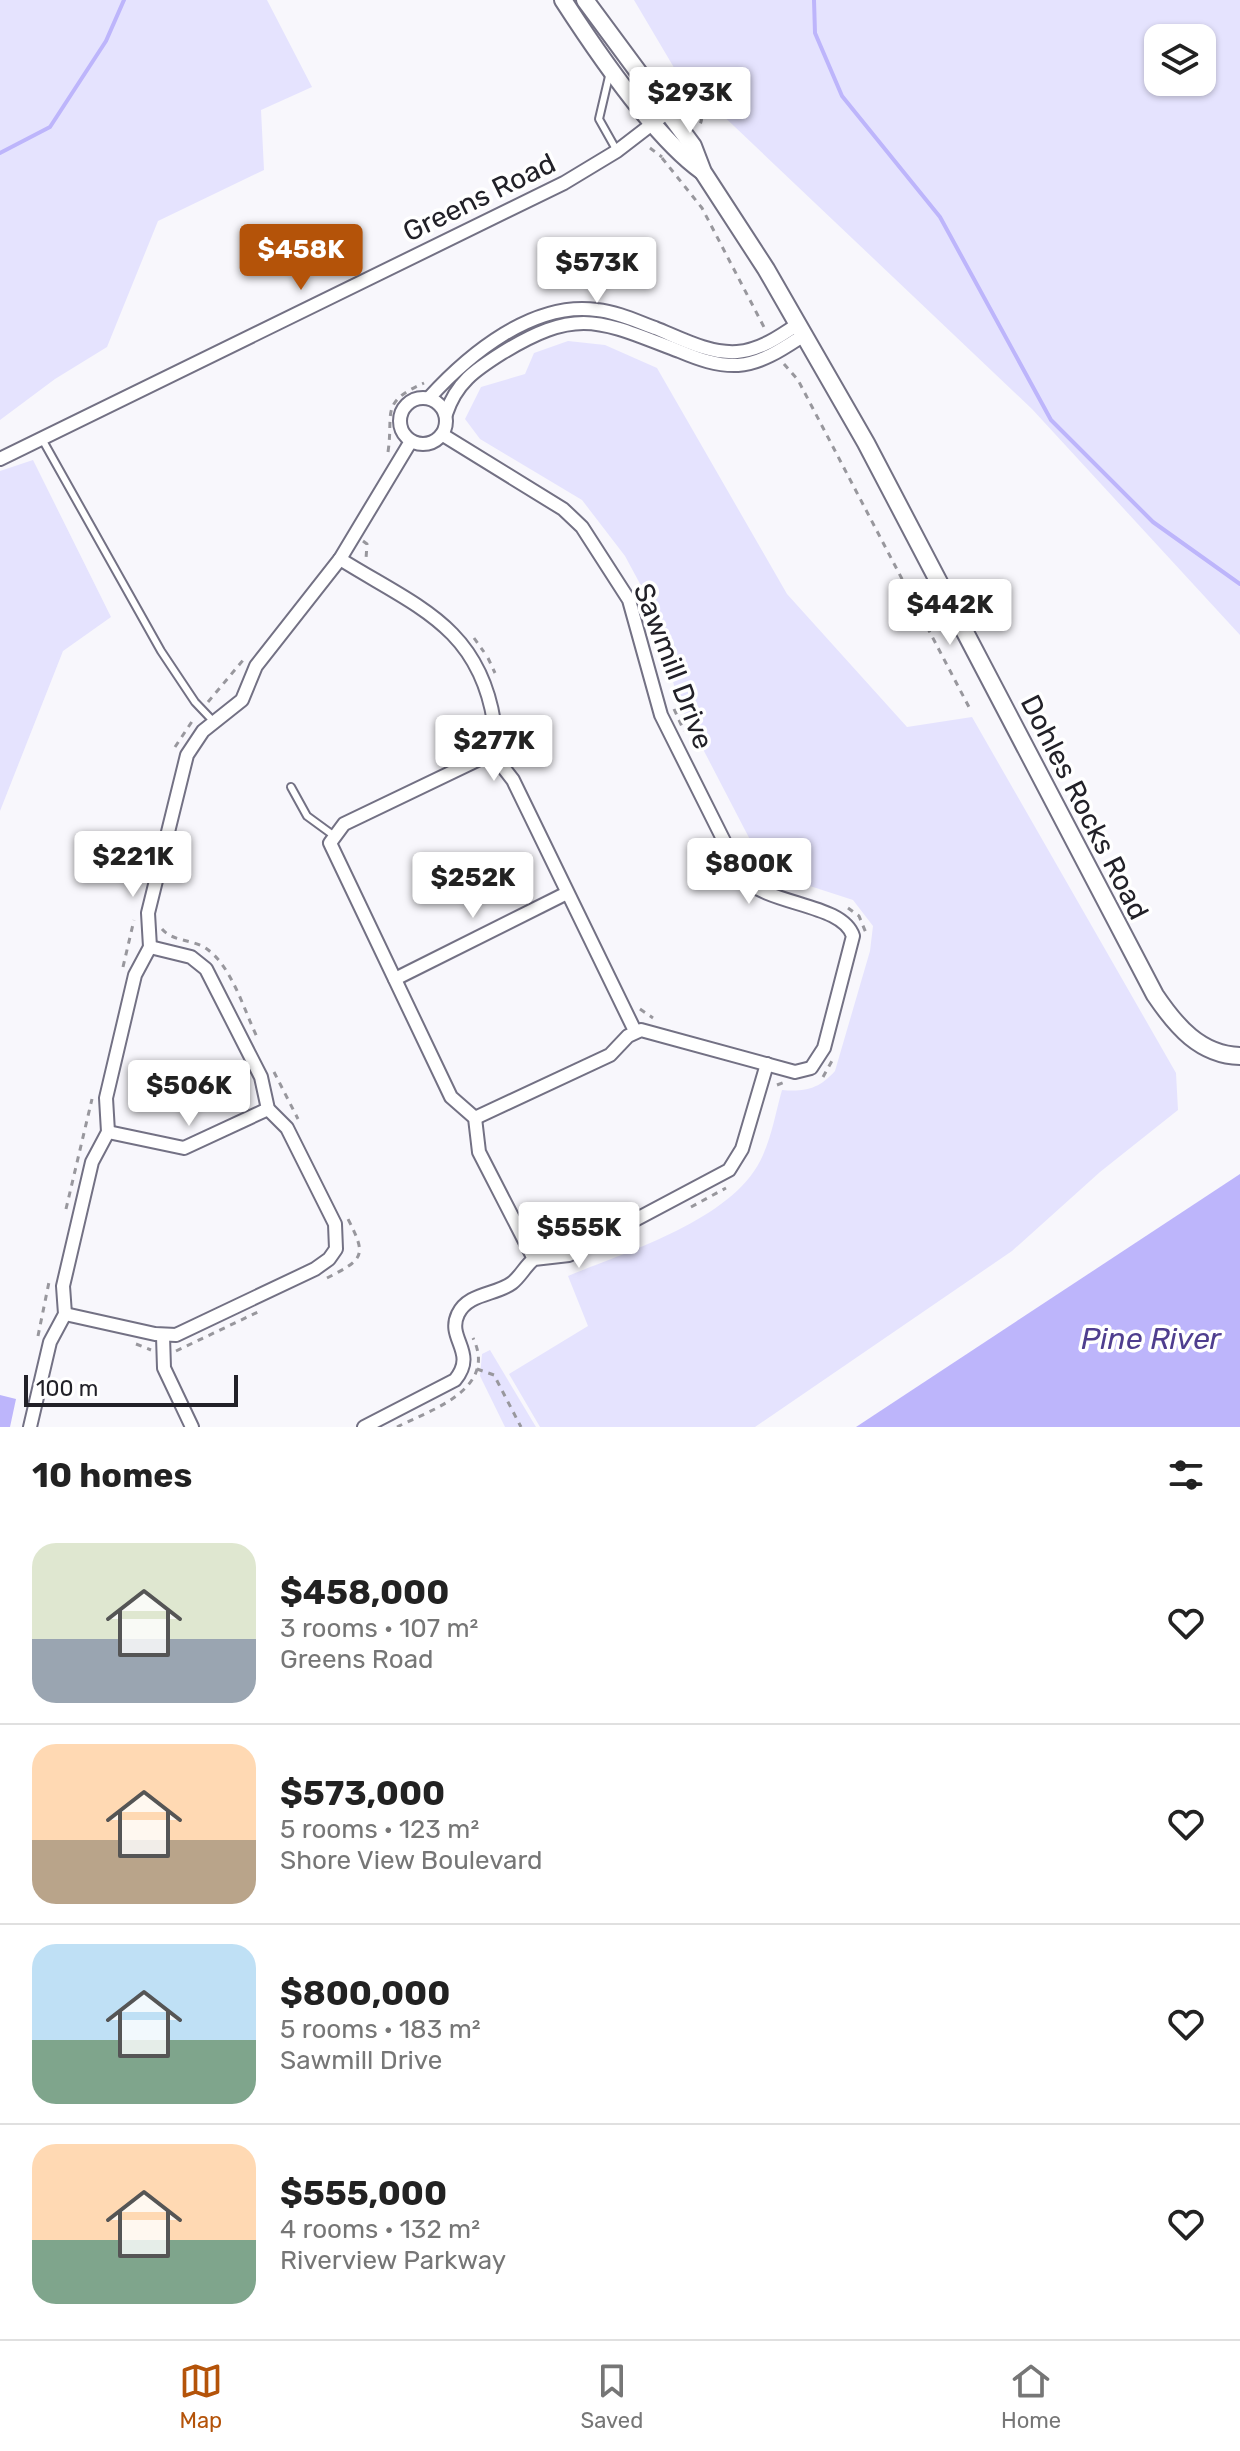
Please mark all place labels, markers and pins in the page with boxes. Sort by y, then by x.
pin: $293K [634,67,746,135]
pin: $458K [245,224,357,292]
pin: $573K [541,237,653,305]
pin: $442K [894,579,1006,647]
pin: $277K [438,715,550,783]
pin: $221K [77,831,189,899]
pin: $800K [693,838,805,906]
pin: $252K [417,852,529,920]
pin: $506K [133,1060,245,1128]
pin: $555K [523,1202,635,1270]

